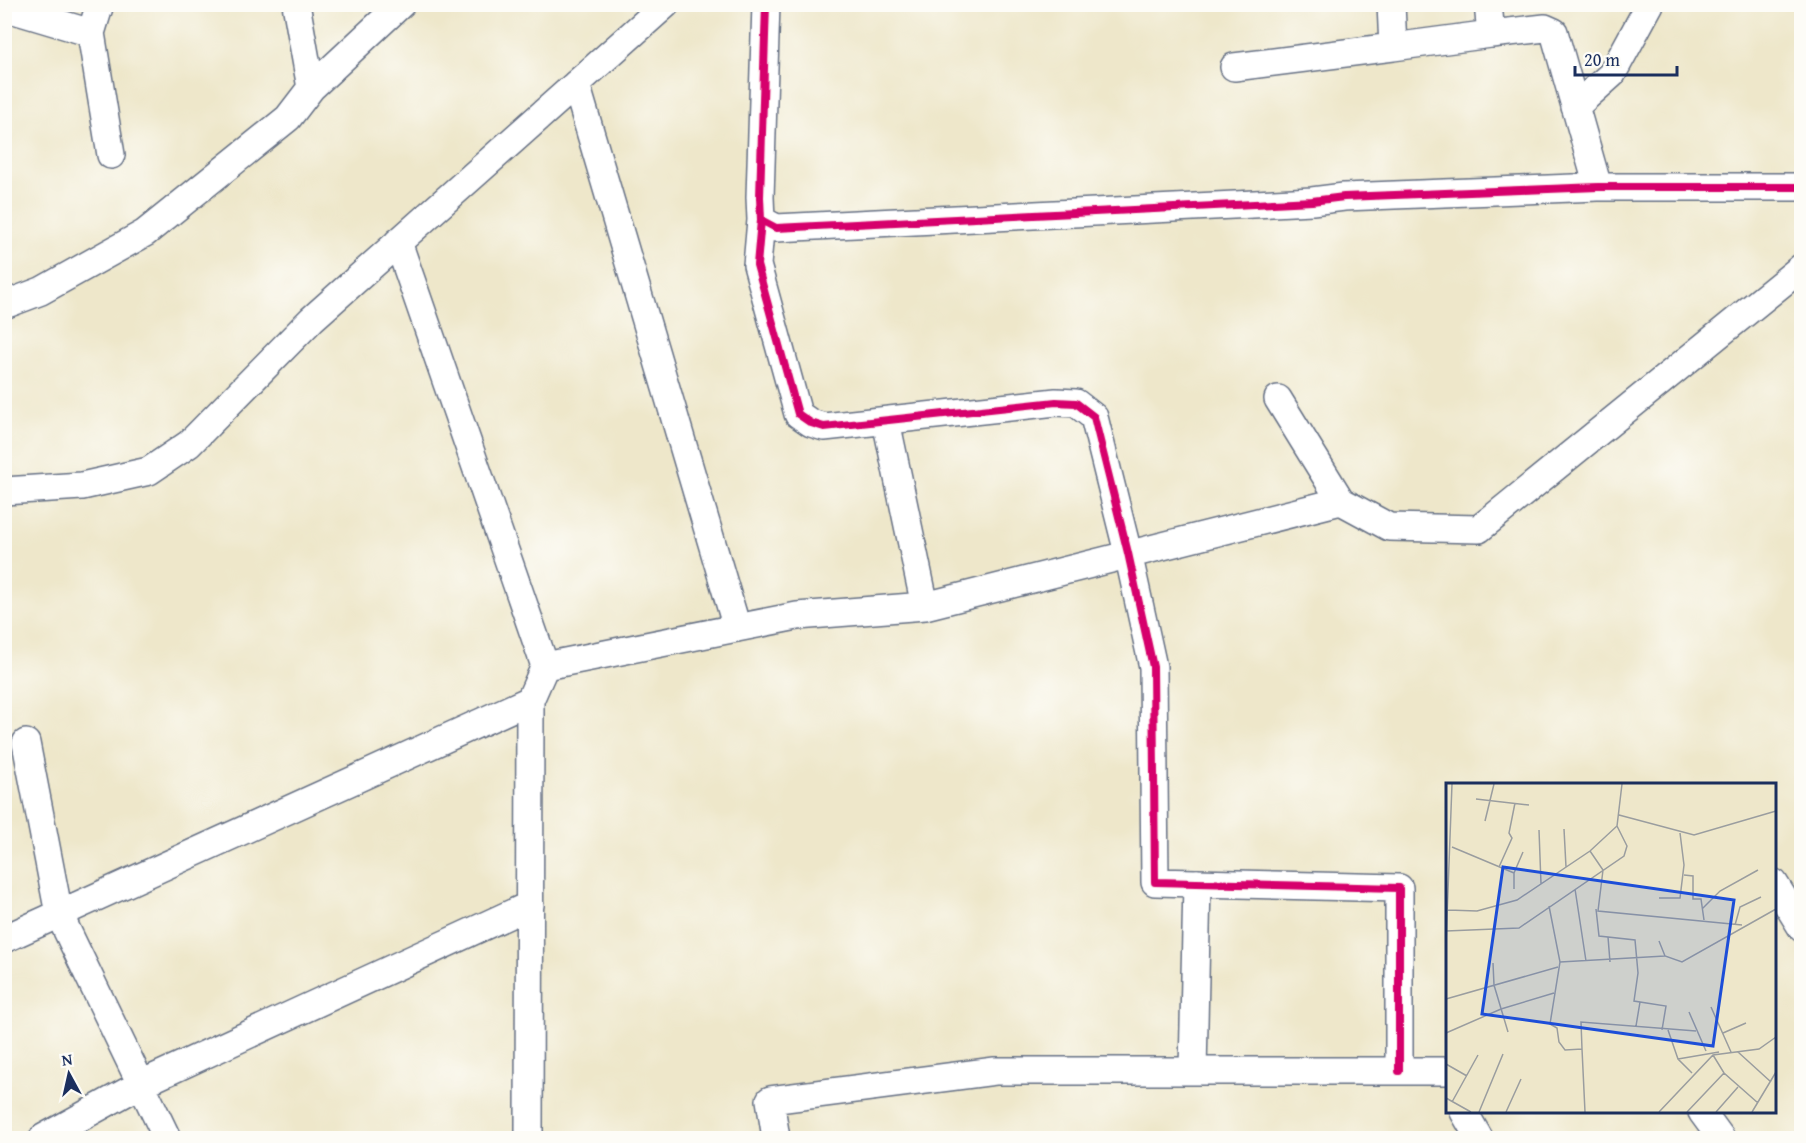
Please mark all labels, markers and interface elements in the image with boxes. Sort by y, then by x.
scale bar [1575,39,1677,77]
text: 20 m [1584,46,1620,73]
inset map [1446,783,1776,1113]
north arrow [39,1044,99,1104]
text: N [60,1046,74,1072]

